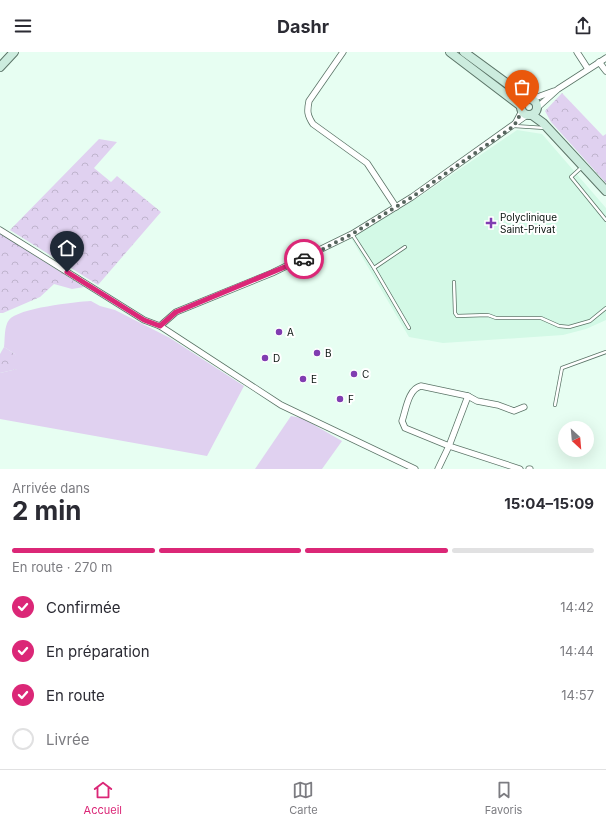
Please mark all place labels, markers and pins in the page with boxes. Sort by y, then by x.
pin [505,70,539,111]
place label: Polyclinique Saint-Privat [500,211,557,235]
marker: Polyclinique Saint-Privat [485,217,497,229]
pin [50,231,84,272]
place label: A [287,326,294,338]
marker: A [274,327,284,337]
place label: B [325,347,332,359]
marker: B [312,348,322,358]
place label: D [273,352,280,364]
marker: D [260,353,270,363]
place label: C [362,368,369,380]
marker: C [349,369,359,379]
place label: E [311,373,317,385]
marker: E [298,374,308,384]
place label: F [348,393,354,405]
marker: F [335,394,345,404]

